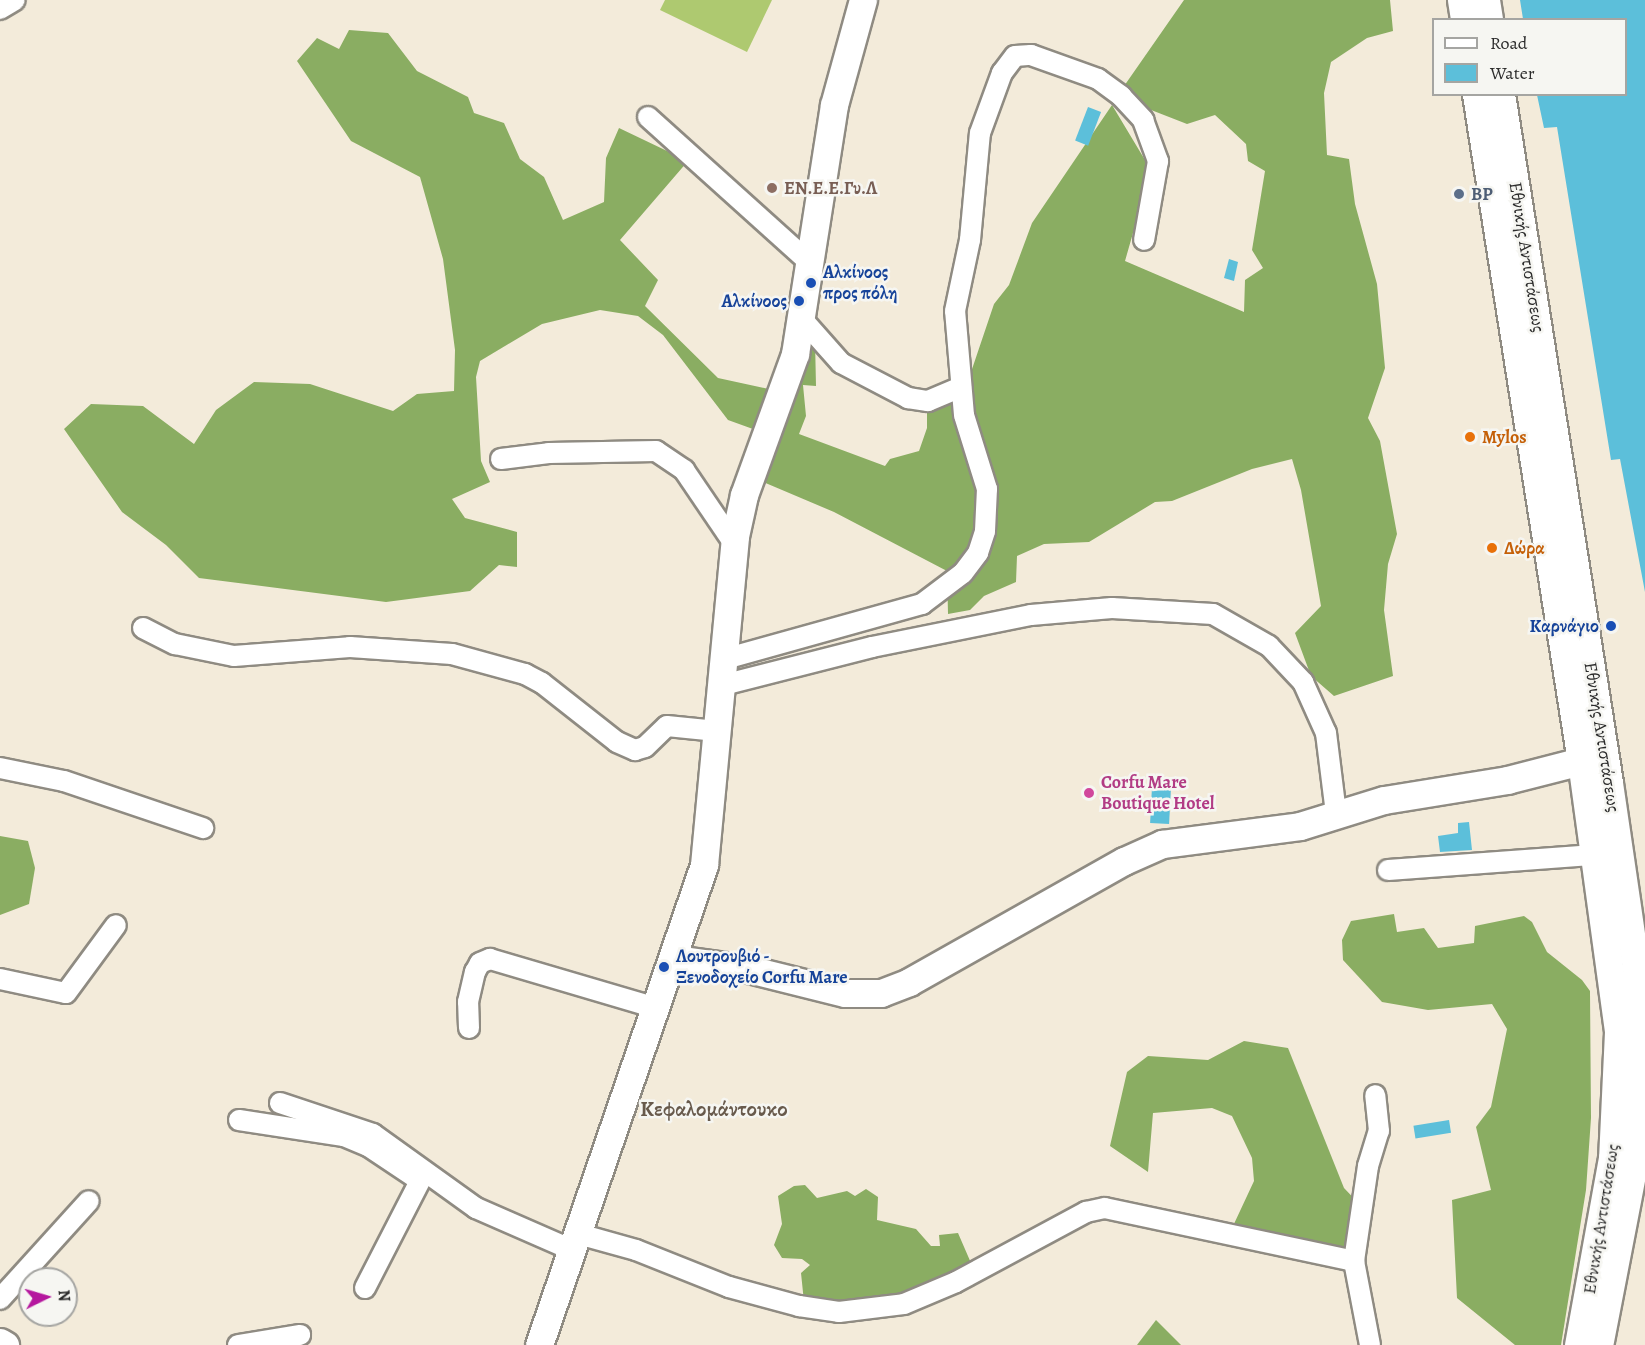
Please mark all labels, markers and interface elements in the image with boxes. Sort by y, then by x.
legend [1432,18,1627,96]
text: Road [1490,31,1527,55]
text: Water [1490,61,1535,85]
place label: ΕΝ.Ε.Ε.Γυ.Λ [784,177,877,199]
street label: Εθνικής Αντιστάσεως [1504,180,1550,334]
marker: ΕΝ.Ε.Ε.Γυ.Λ [765,181,779,195]
place label: BP [1471,183,1493,205]
marker: BP [1452,187,1466,201]
place label: Αλκίνοος προς πόλη [823,262,897,304]
marker: Αλκίνοος προς πόλη [804,276,818,290]
place label: Αλκίνοος [722,290,787,312]
marker: Αλκίνοος [792,294,806,308]
place label: Mylos [1482,426,1527,448]
marker: Mylos [1463,430,1477,444]
place label: Δώρα [1504,537,1545,559]
marker: Δώρα [1485,541,1499,555]
place label: Καρνάγιο [1529,615,1599,637]
marker: Καρνάγιο [1604,619,1618,633]
street label: Εθνικής Αντιστάσεως [1579,660,1625,814]
place label: Corfu Mare Boutique Hotel [1101,772,1214,814]
marker: Corfu Mare Boutique Hotel [1082,786,1096,800]
place label: Λουτρουβιό - Ξενοδοχείο Corfu Mare [676,946,848,988]
marker: Λουτρουβιό - Ξενοδοχείο Corfu Mare [657,960,671,974]
district label: Κεφαλομάντουκο [640,1096,788,1122]
street label: Εθνικής Αντιστάσεως [1578,1142,1624,1296]
north arrow [18,1267,78,1327]
text: N [52,1289,75,1302]

